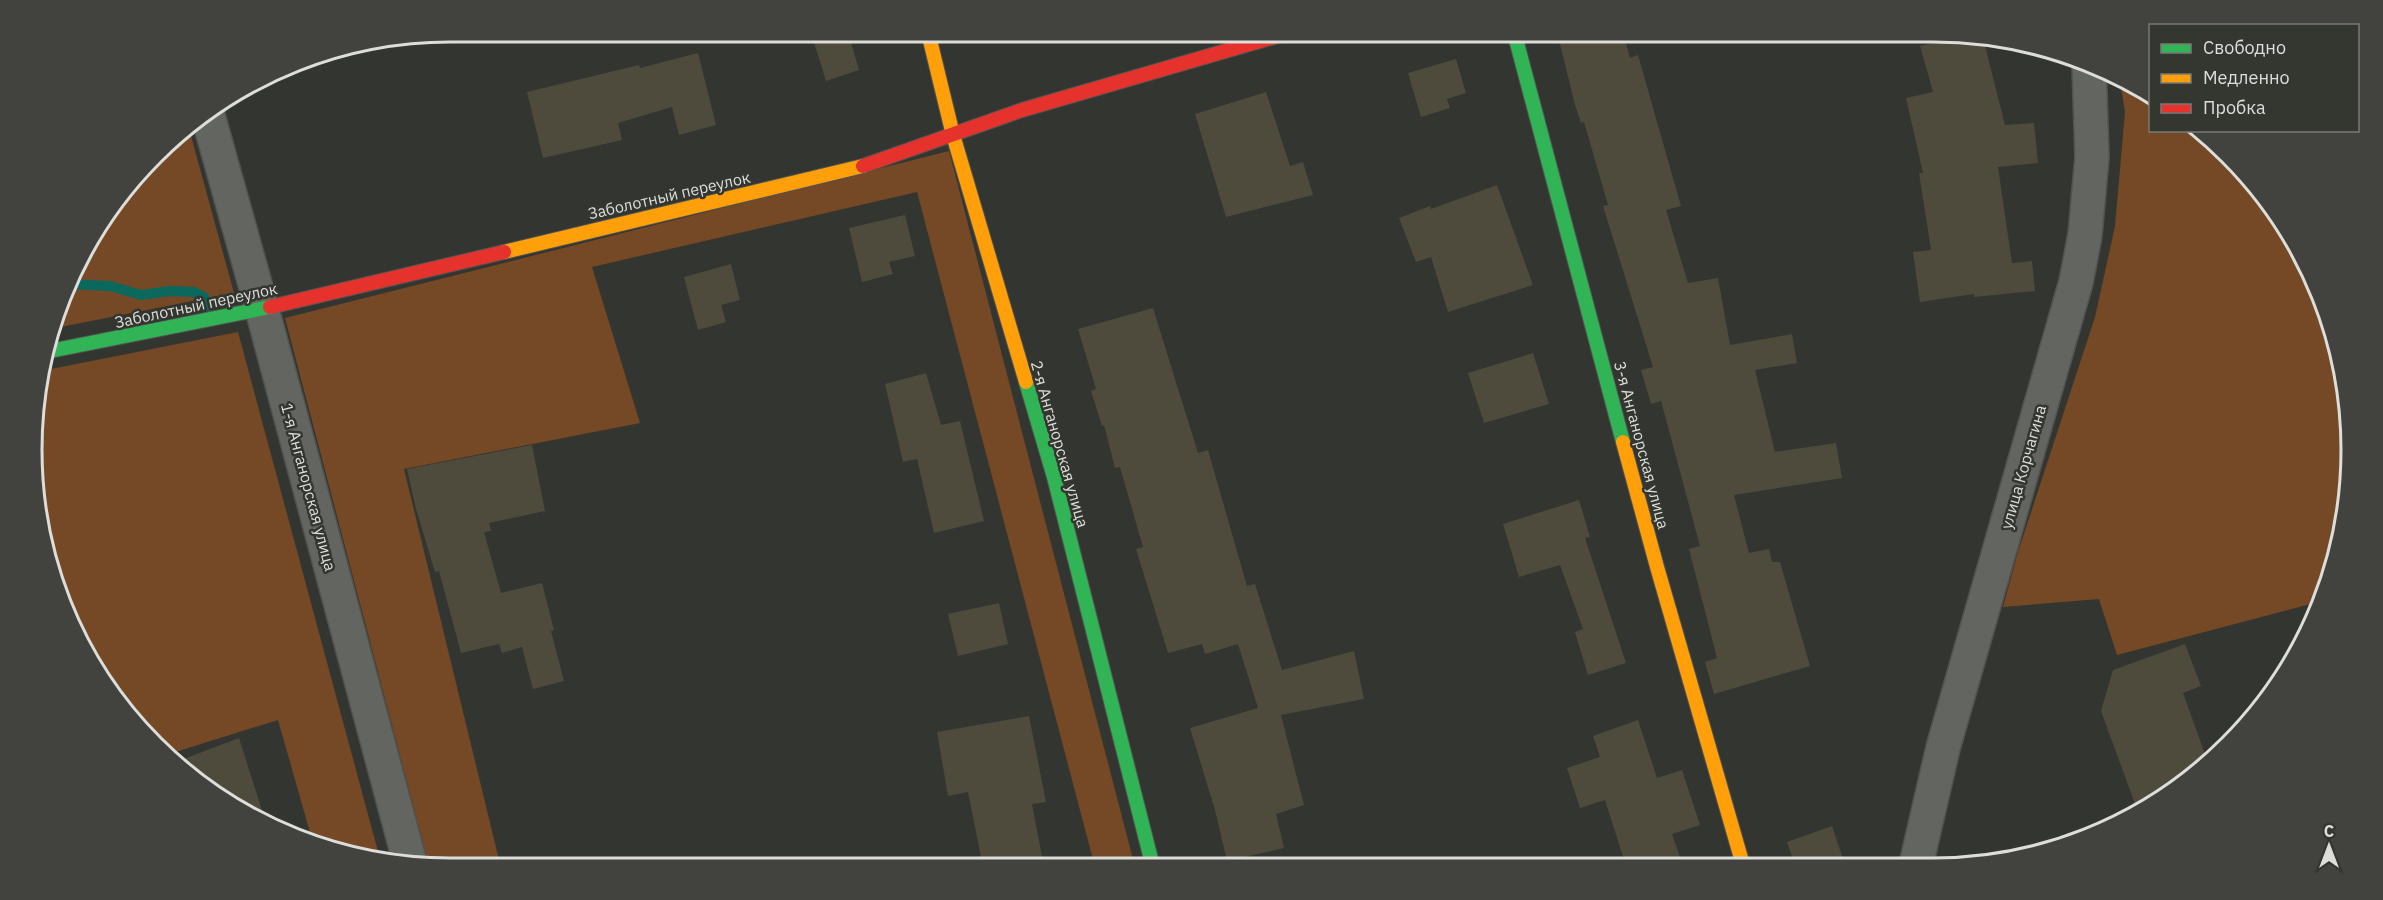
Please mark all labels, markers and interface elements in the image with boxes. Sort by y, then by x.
legend [2149,24,2359,132]
text: Свободно [2203,36,2286,59]
text: Медленно [2203,66,2290,89]
text: Пробка [2203,96,2266,119]
street label: Заболотный переулок [586,167,752,223]
street label: Заболотный переулок [113,278,279,332]
street label: 2-я Анганорская улица [1027,358,1094,530]
street label: 3-я Анганорская улица [1610,359,1674,531]
street label: 1-я Анганорская улица [277,401,341,573]
street label: улица Корчагина [1996,402,2050,531]
north arrow [2299,816,2359,876]
text: С [2324,821,2334,841]

